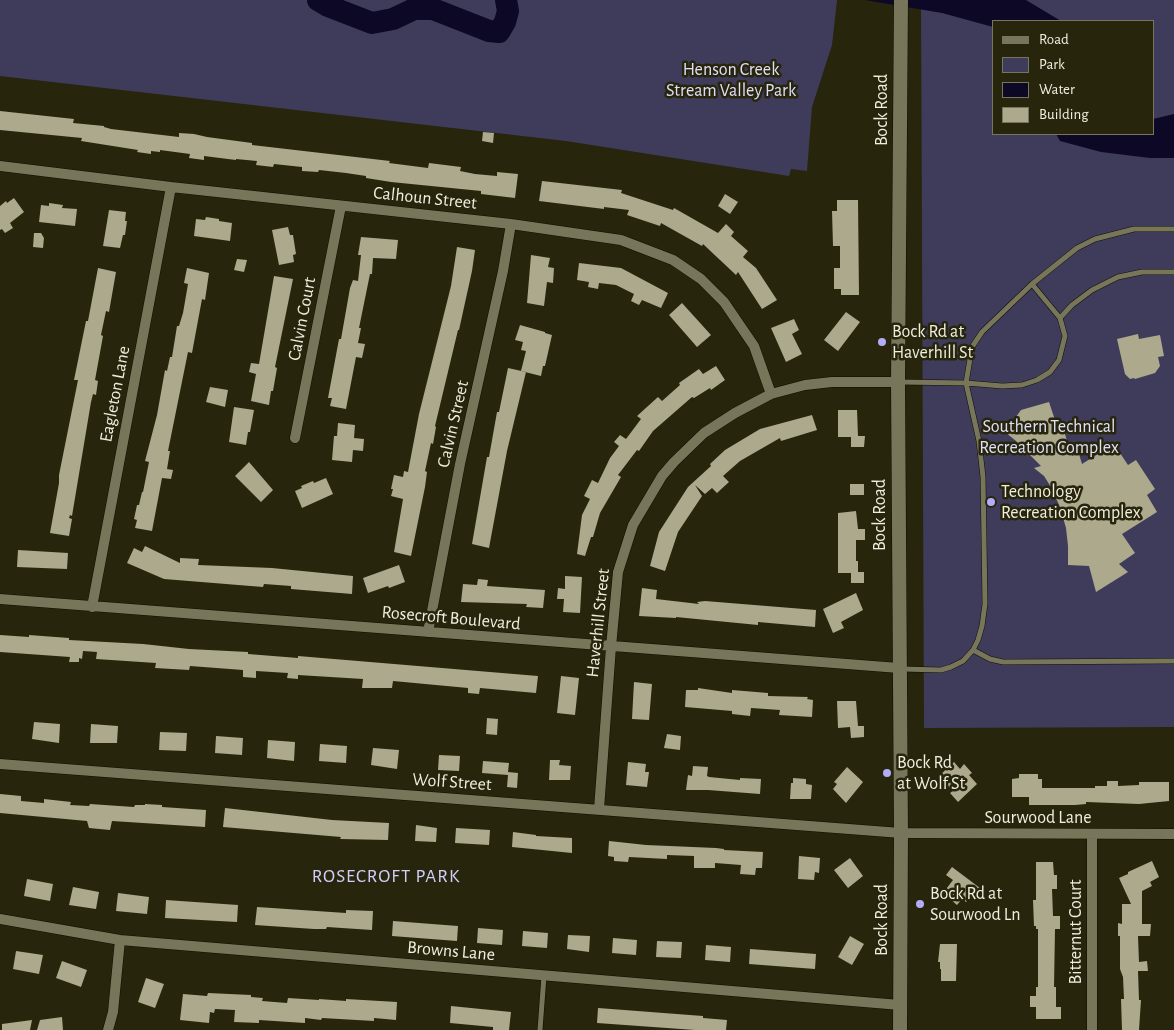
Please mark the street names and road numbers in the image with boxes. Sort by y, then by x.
street label: Bock Road [871,74,893,146]
street label: Calhoun Street [372,182,478,214]
street label: Calvin Court [283,275,321,363]
street label: Eagleton Lane [95,344,135,444]
street label: Calvin Street [432,378,474,470]
street label: Bock Road [869,479,891,551]
street label: Haverhill Street [582,567,614,679]
street label: Rosecroft Boulevard [381,601,521,635]
street label: Wolf Street [412,768,492,796]
street label: Sourwood Lane [984,807,1092,829]
street label: Bitternut Court [1065,880,1087,984]
street label: Bock Road [871,884,893,956]
street label: Browns Lane [406,936,496,966]

